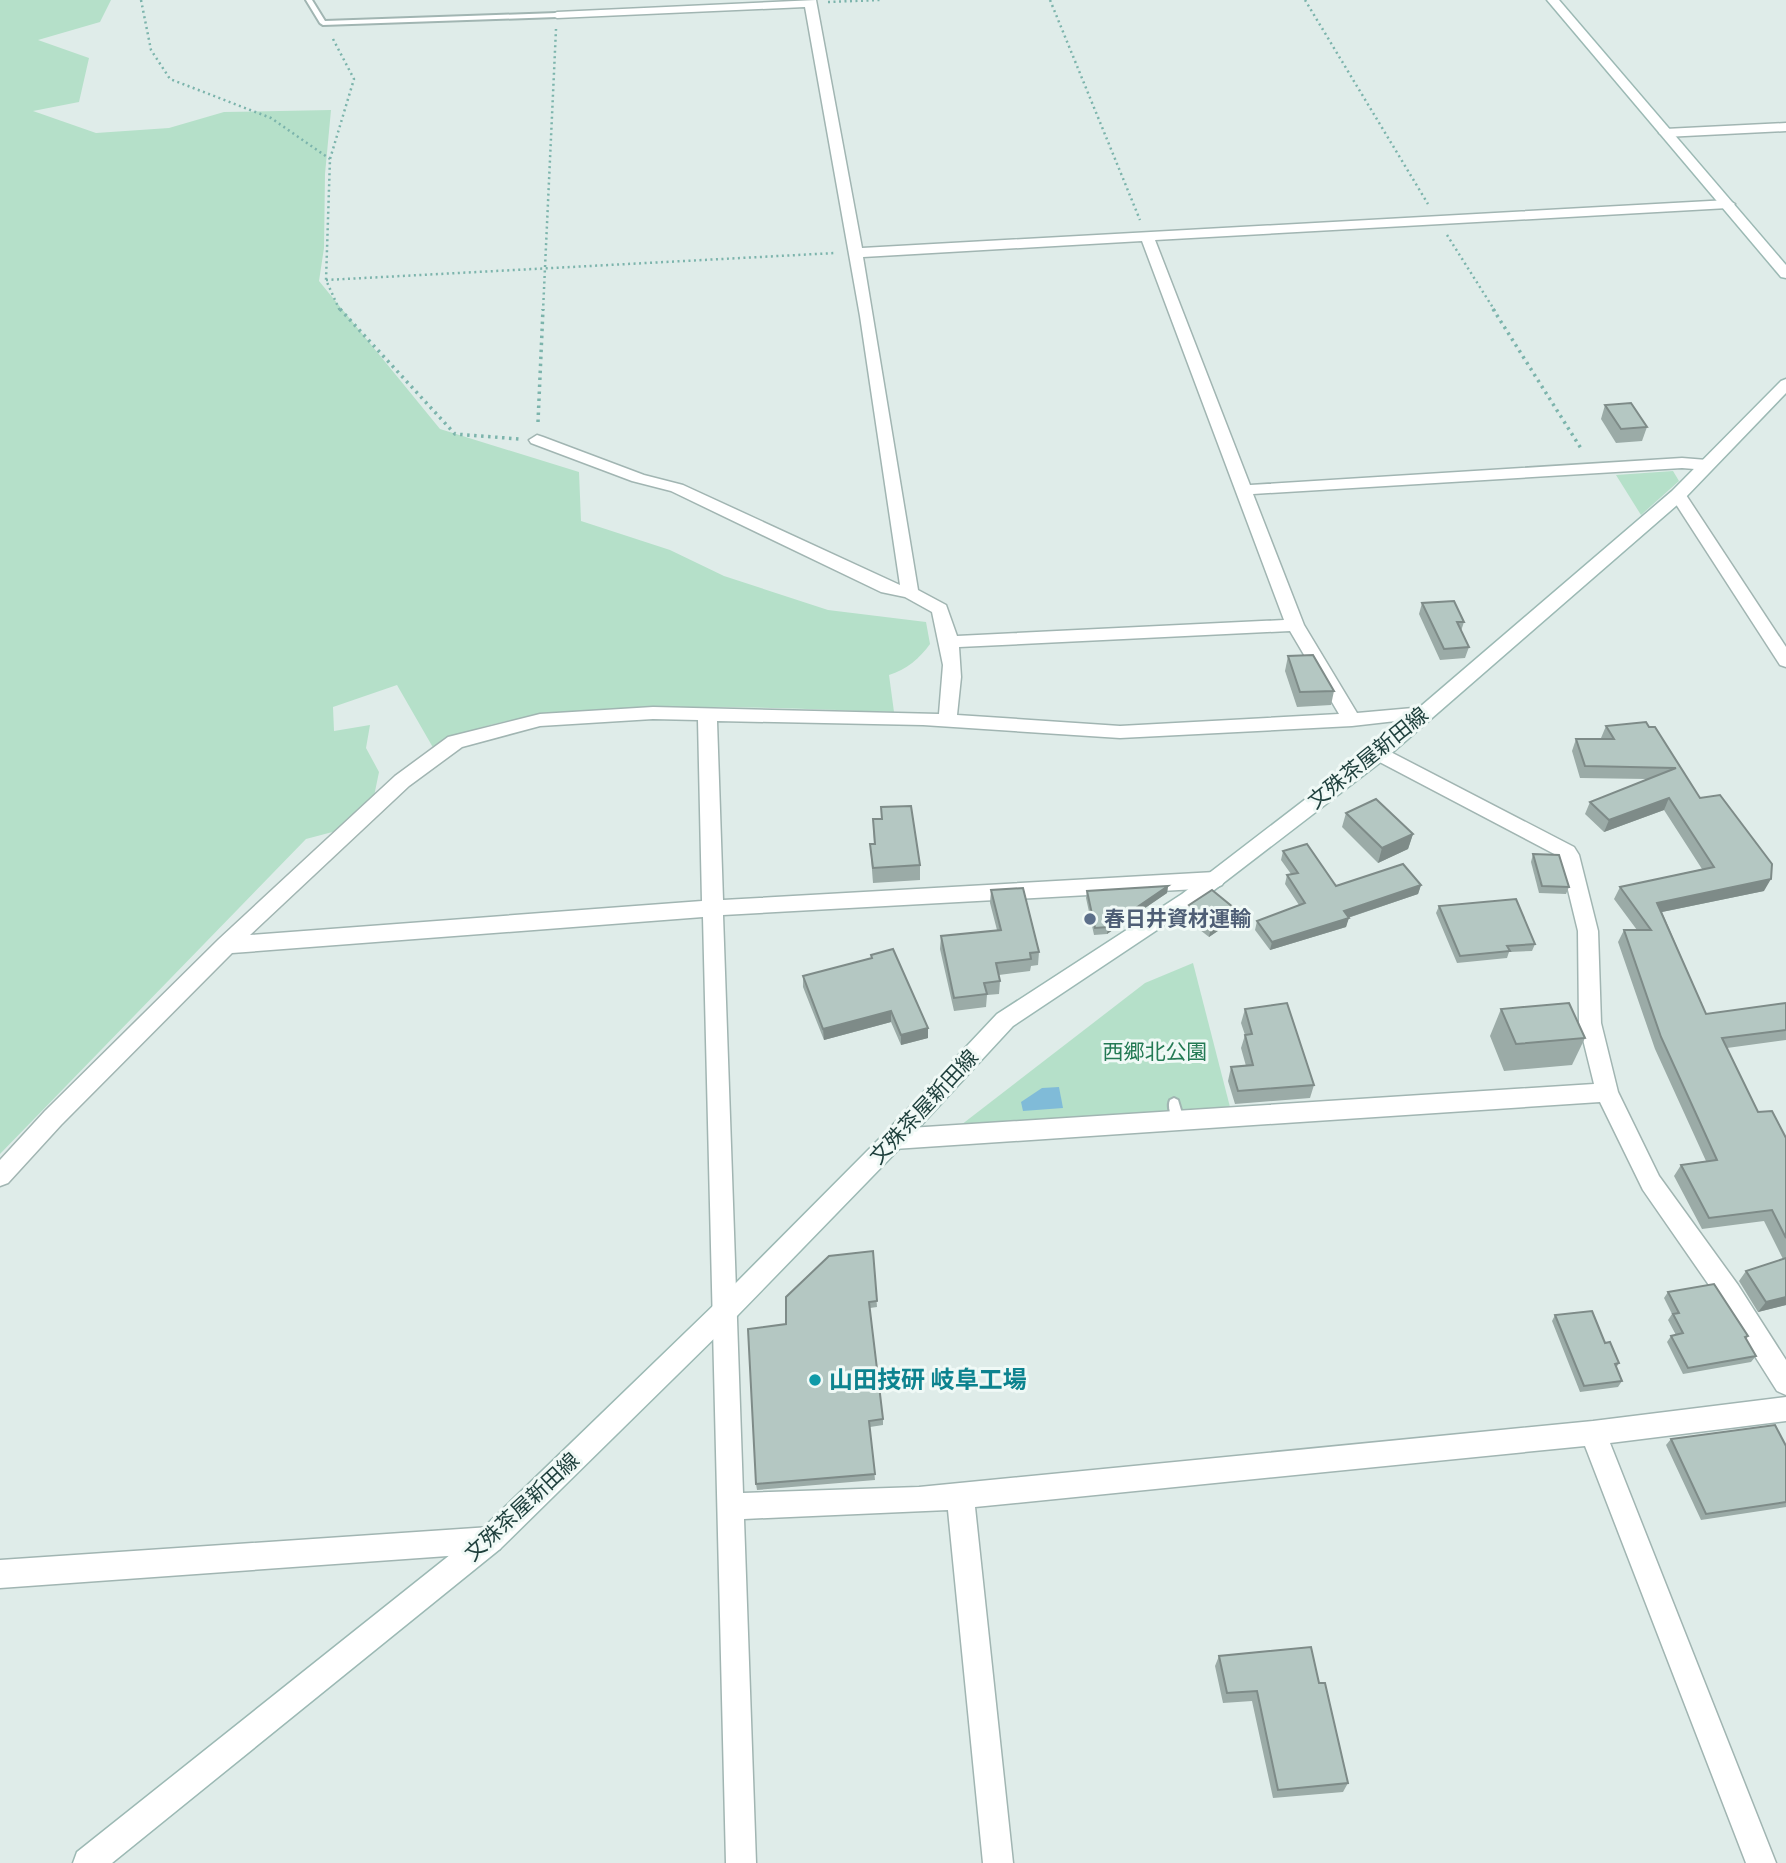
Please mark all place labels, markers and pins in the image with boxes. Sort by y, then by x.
place label: 春日井資材運輸 [1104,906,1251,930]
marker: 春日井資材運輸 [1082,911,1098,927]
place label: 山田技研 岐阜工場 [829,1366,1027,1393]
marker: 山田技研 岐阜工場 [807,1372,823,1388]

